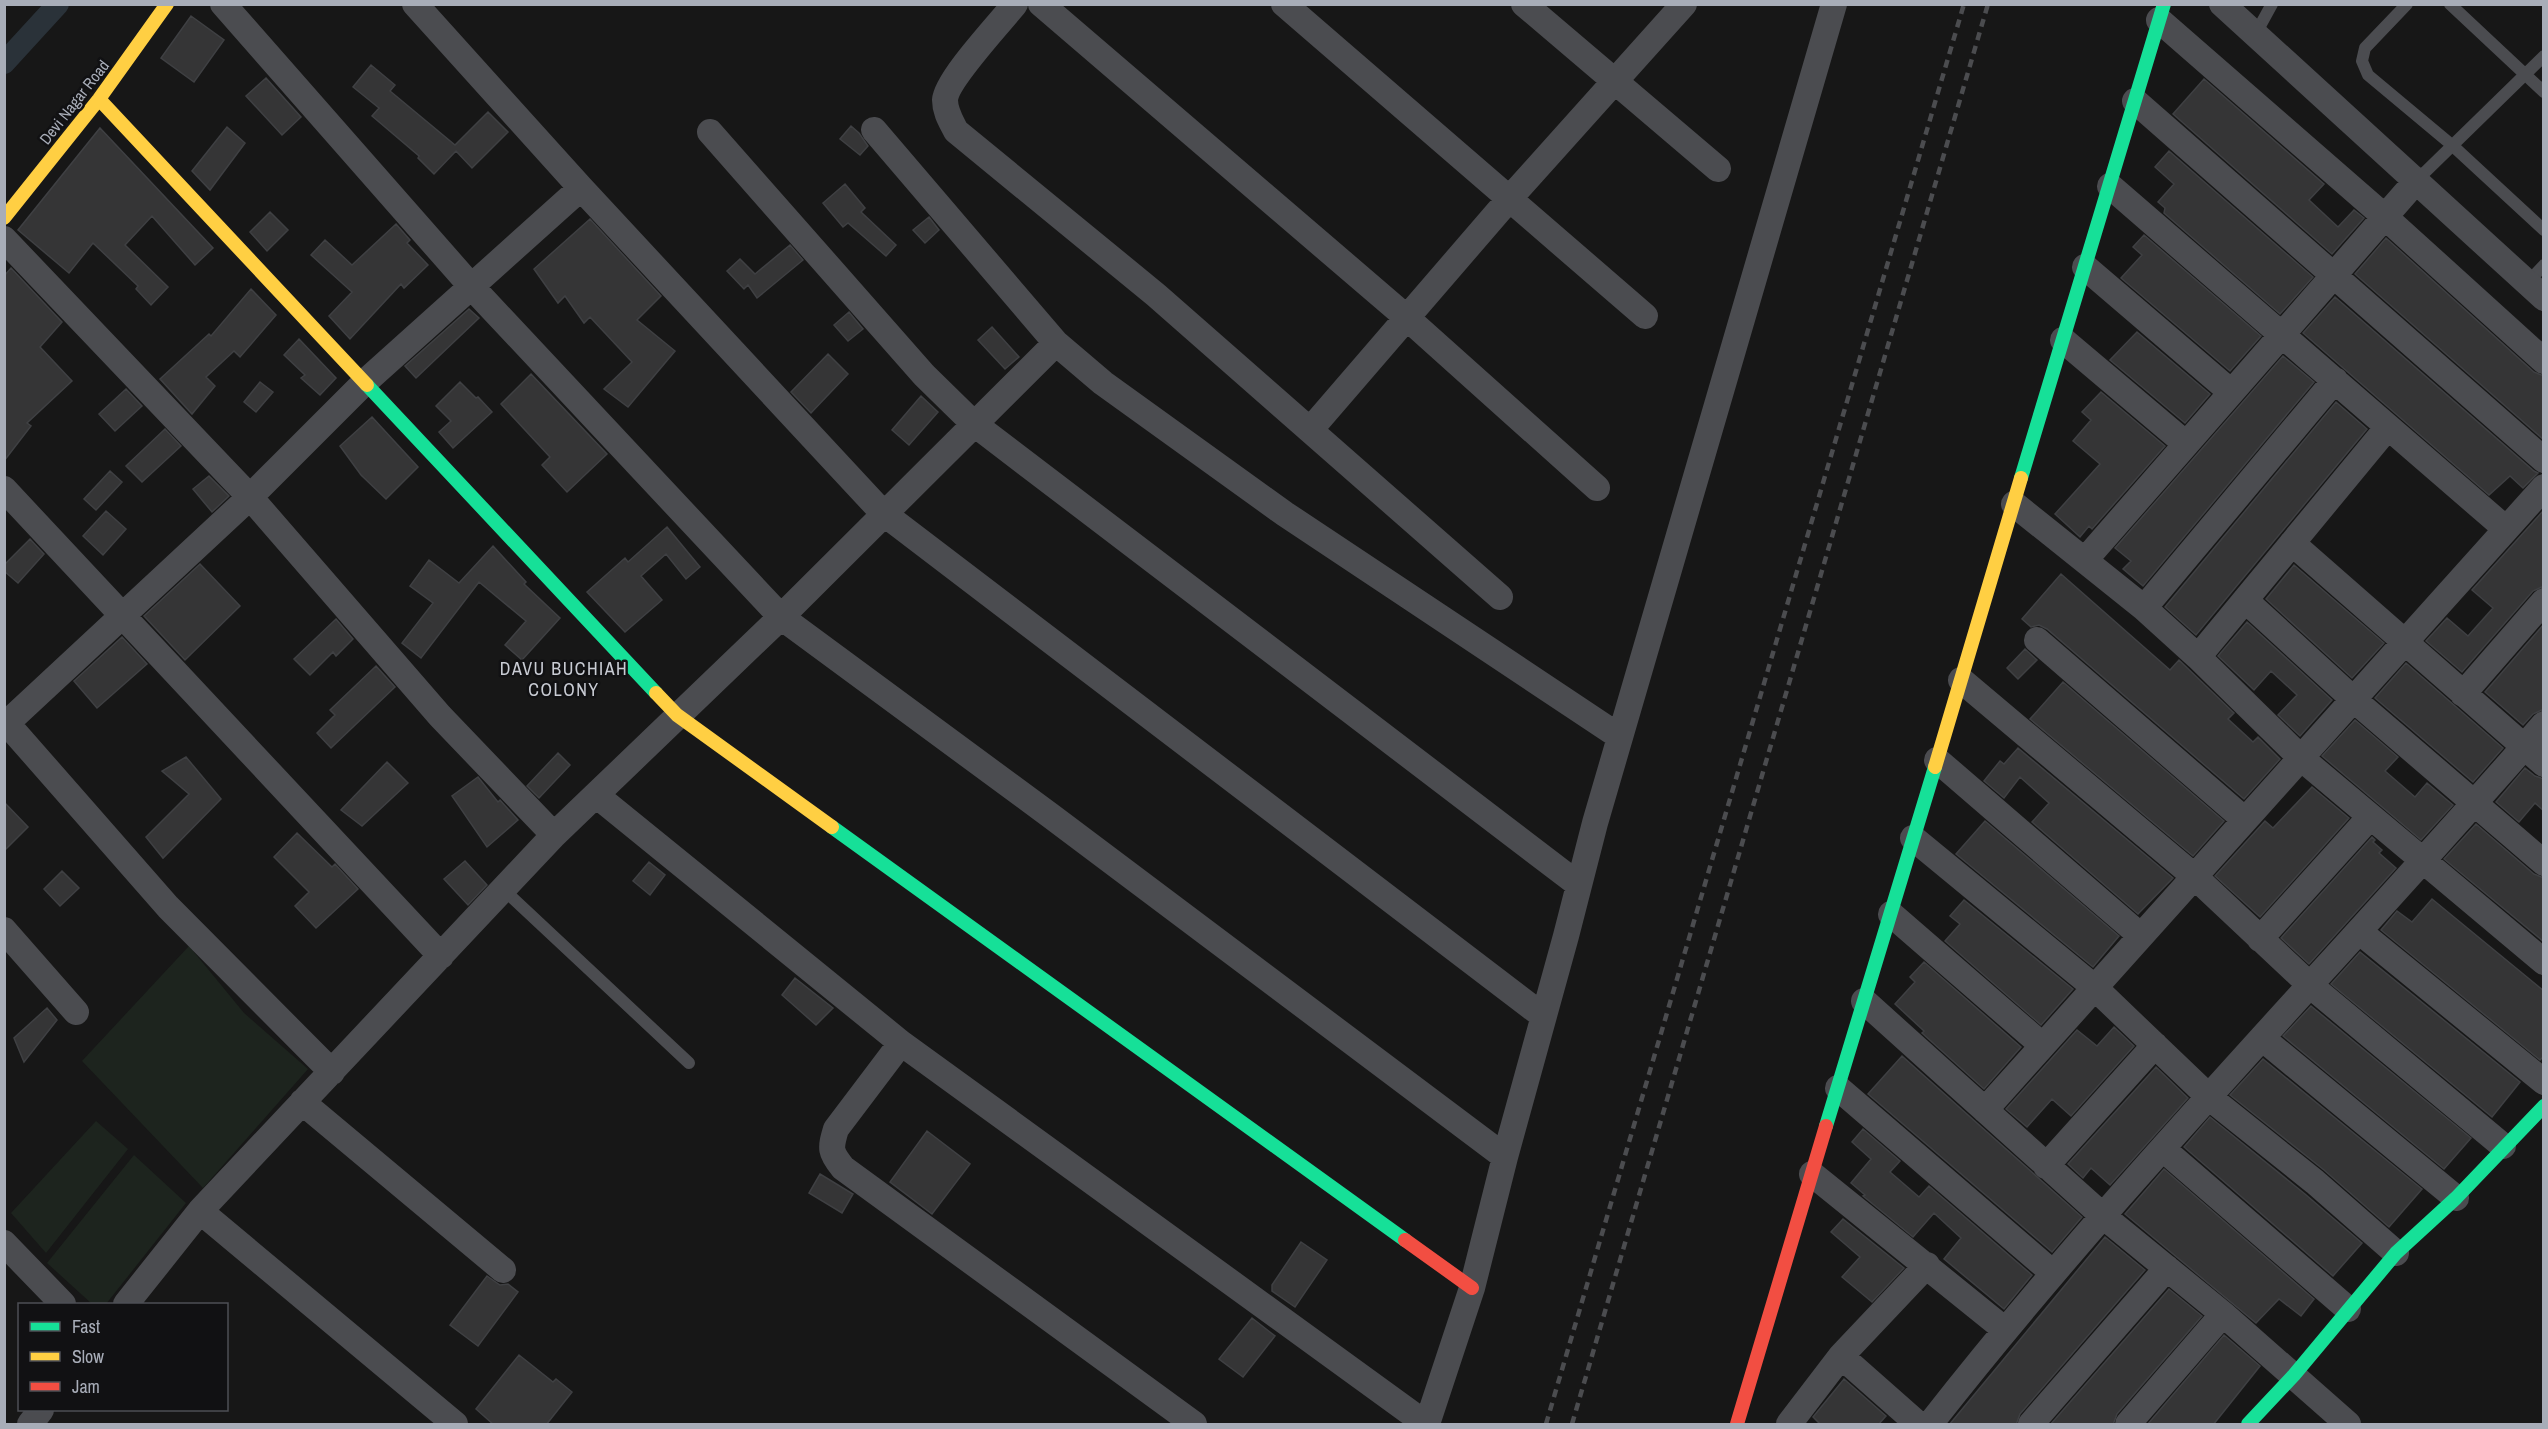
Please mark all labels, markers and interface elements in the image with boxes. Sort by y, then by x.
street label: Devi Nagar Road [34,55,114,149]
district label: DAVU BUCHIAH COLONY [500,656,628,702]
legend [18,1303,228,1411]
text: Fast [72,1314,100,1339]
text: Slow [72,1344,104,1369]
text: Jam [72,1374,100,1399]

